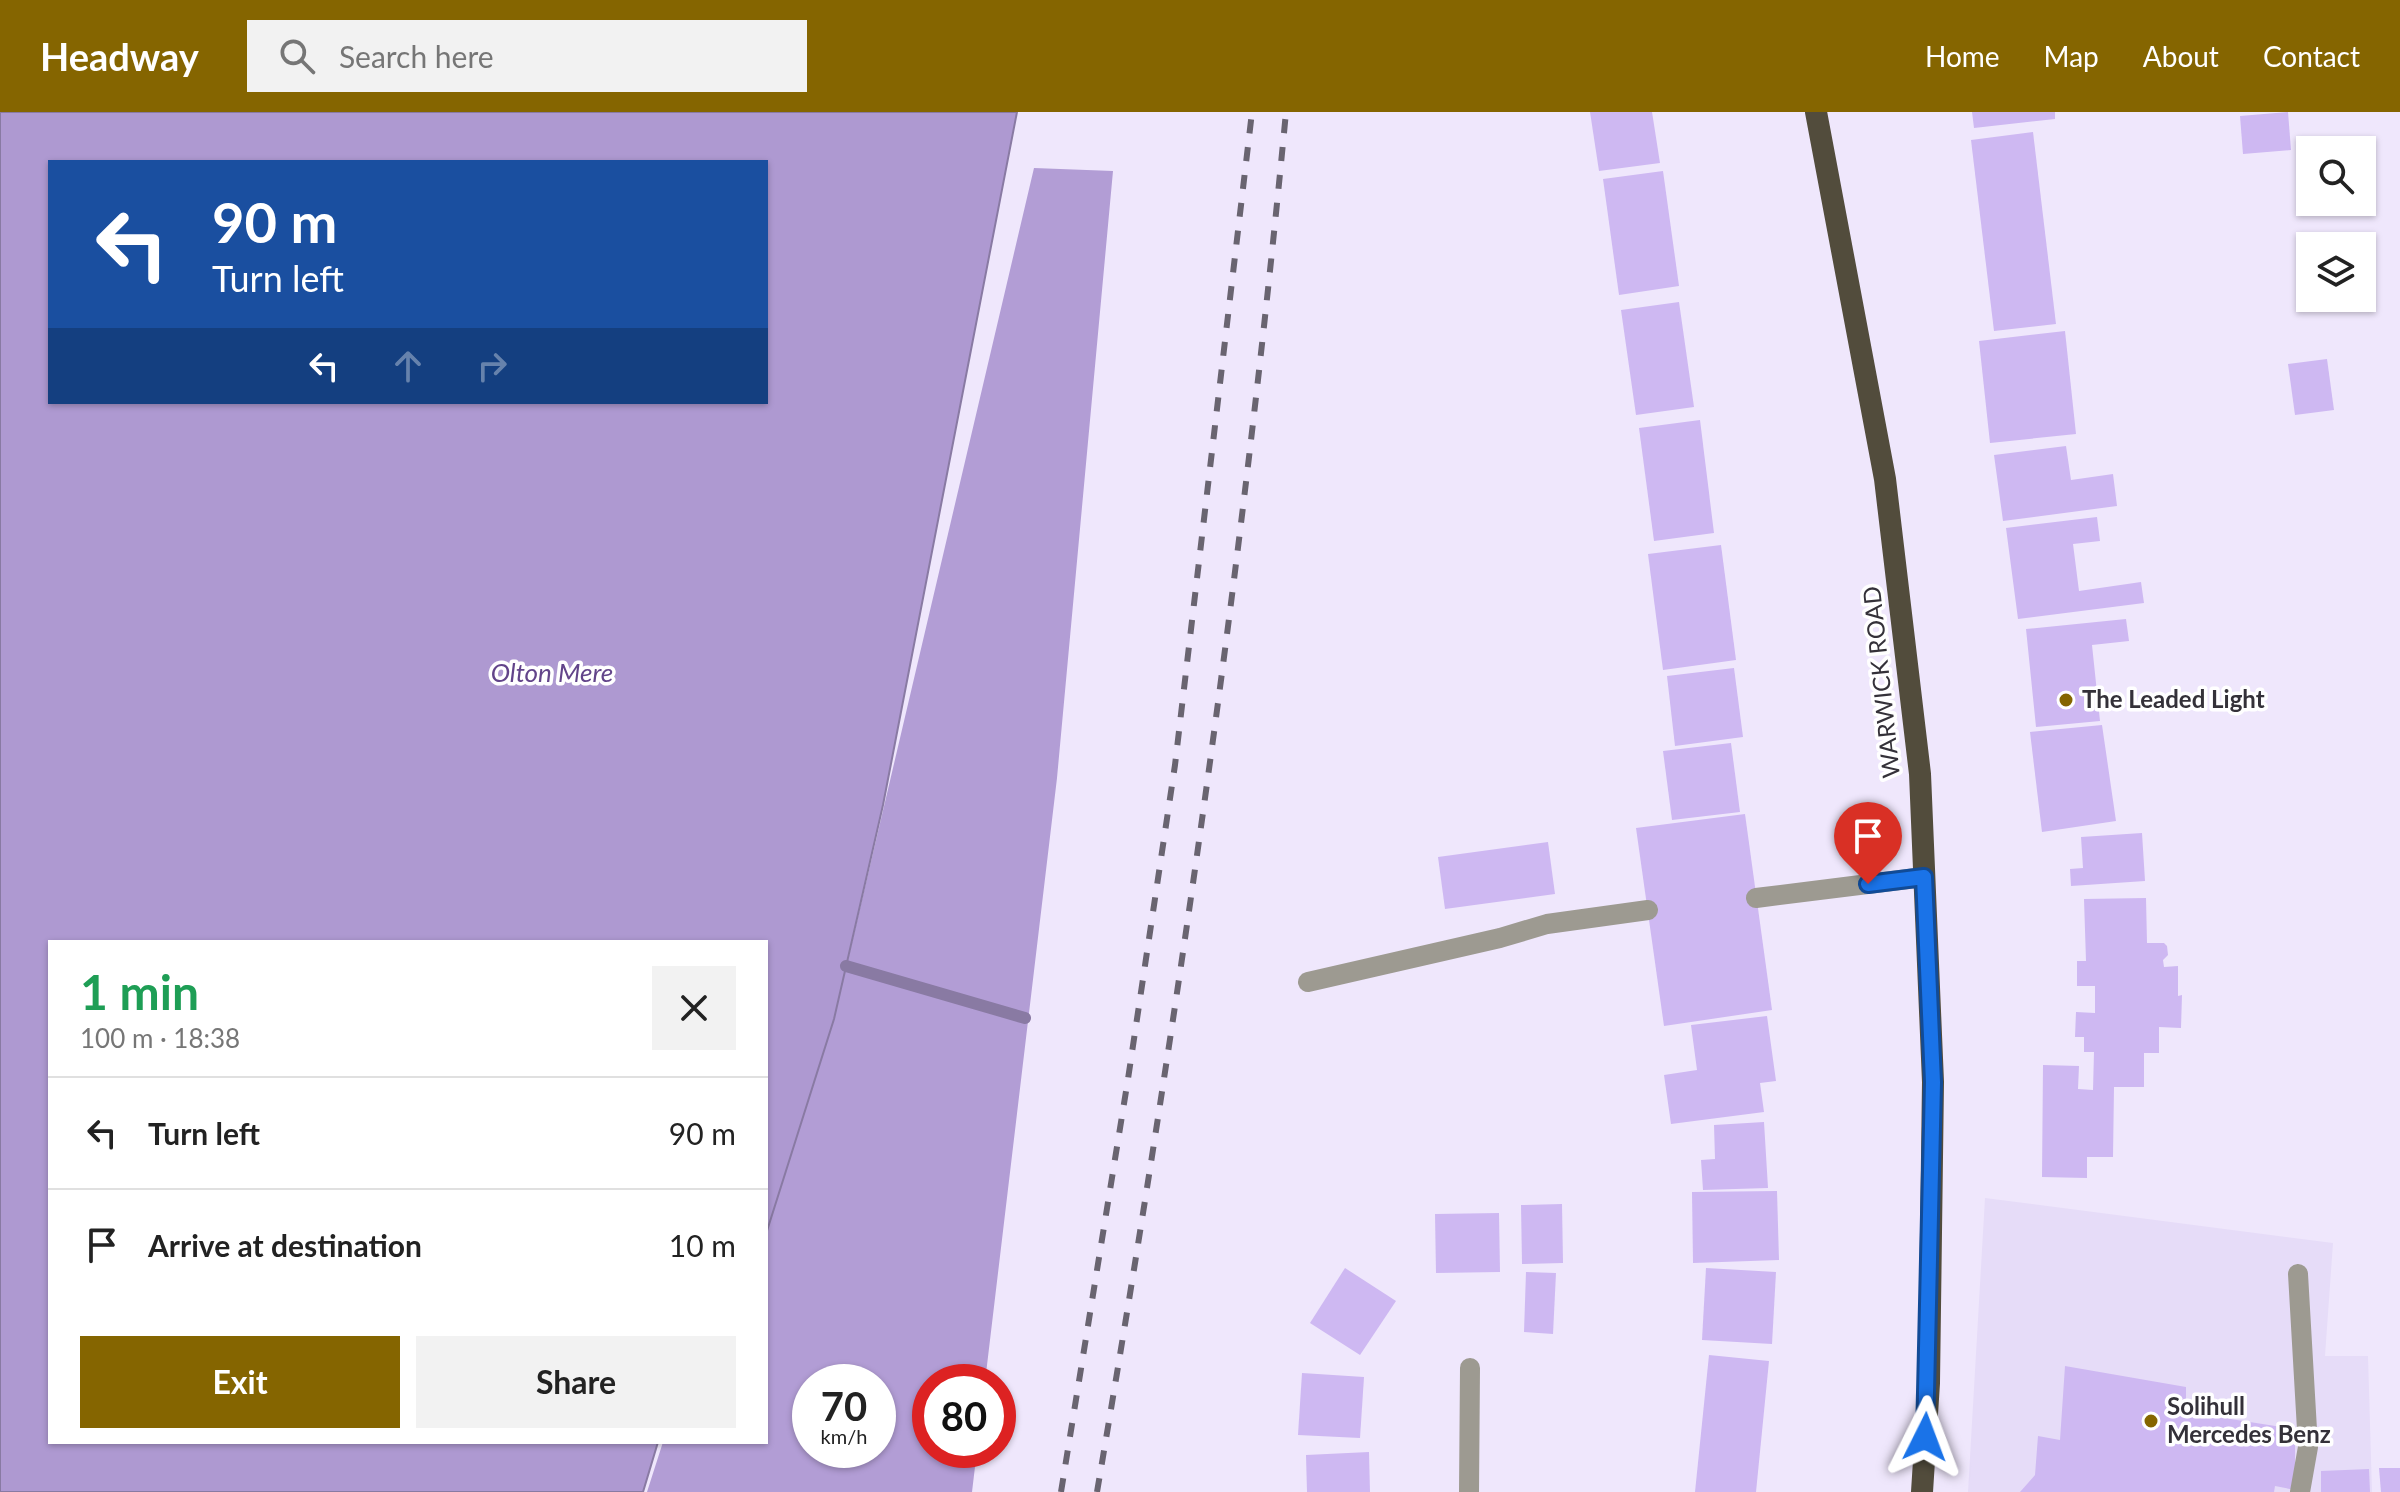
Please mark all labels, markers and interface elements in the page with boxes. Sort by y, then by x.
search box [247,20,807,92]
text: Headway [40,33,199,79]
icon: search [275,34,319,78]
text: Search here [339,38,494,74]
text: Home [1925,39,2000,73]
text: Map [2044,39,2099,73]
text: About [2143,39,2219,73]
text: Contact [2263,39,2360,73]
map controls [2296,136,2376,312]
button: search [2296,136,2376,216]
text: 90 m [212,188,337,255]
icon: left [80,192,184,296]
button: layers [2296,232,2376,312]
text: Turn left [212,256,344,300]
icon: left [302,344,346,388]
icon: ahead [386,344,430,388]
icon: right [470,344,514,388]
street label: WARWICK ROAD [1856,585,1905,779]
water label: Olton Mere [491,656,613,688]
place label: The Leaded Light [2082,684,2265,713]
marker: The Leaded Light [2057,691,2075,709]
pin [1834,802,1902,884]
icon: arrive [1846,814,1890,858]
text: 1 min [80,963,199,1020]
button: close [652,966,736,1050]
text: 100 m · 18:38 [80,1022,240,1054]
icon: left [80,1111,124,1155]
text: Turn left [148,1115,260,1151]
text: 90 m [669,1115,736,1151]
icon: arrive [80,1223,124,1267]
text: Arrive at destination [148,1227,422,1263]
text: 10 m [669,1227,736,1263]
button: Exit [80,1336,400,1428]
button: Share [416,1336,736,1428]
speed limit sign: 80 [912,1364,1016,1468]
text: 70 [821,1382,867,1430]
place label: Solihull Mercedes Benz [2167,1391,2331,1448]
position arrow [1883,1395,1967,1479]
marker: Solihull Mercedes Benz [2142,1412,2160,1430]
text: km/h [821,1424,867,1448]

